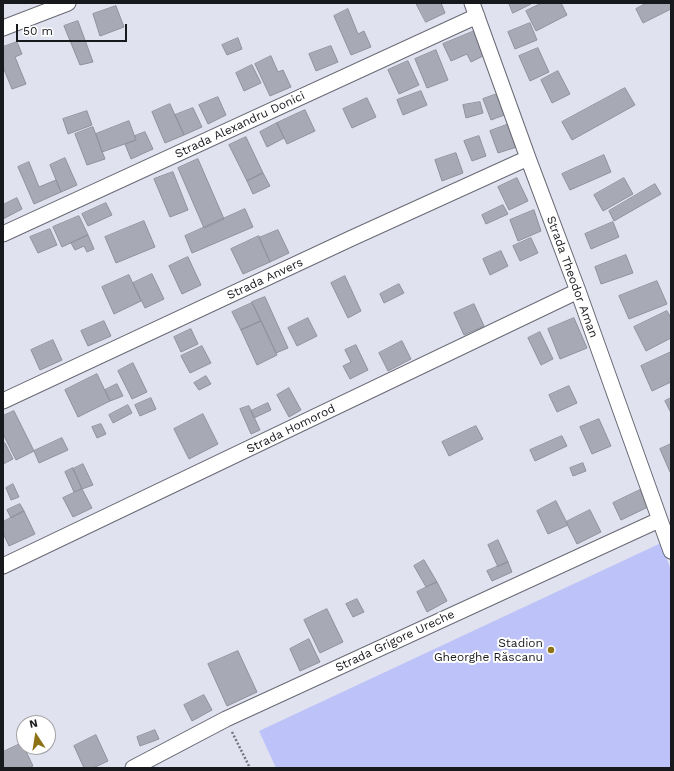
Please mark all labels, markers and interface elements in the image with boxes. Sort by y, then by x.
scale bar [18,16,129,42]
text: 50 m [23,24,53,38]
street label: Strada Alexandru Donici [173,89,307,161]
street label: Strada Theodor Aman [543,214,601,340]
street label: Strada Anvers [225,255,305,303]
street label: Strada Homorod [244,401,338,457]
street label: Strada Grigore Ureche [333,607,457,675]
place label: Stadion Gheorghe Răscanu [434,636,543,664]
marker: Stadion Gheorghe Răscanu [546,645,556,655]
north arrow [16,715,56,755]
text: N [28,717,39,731]

